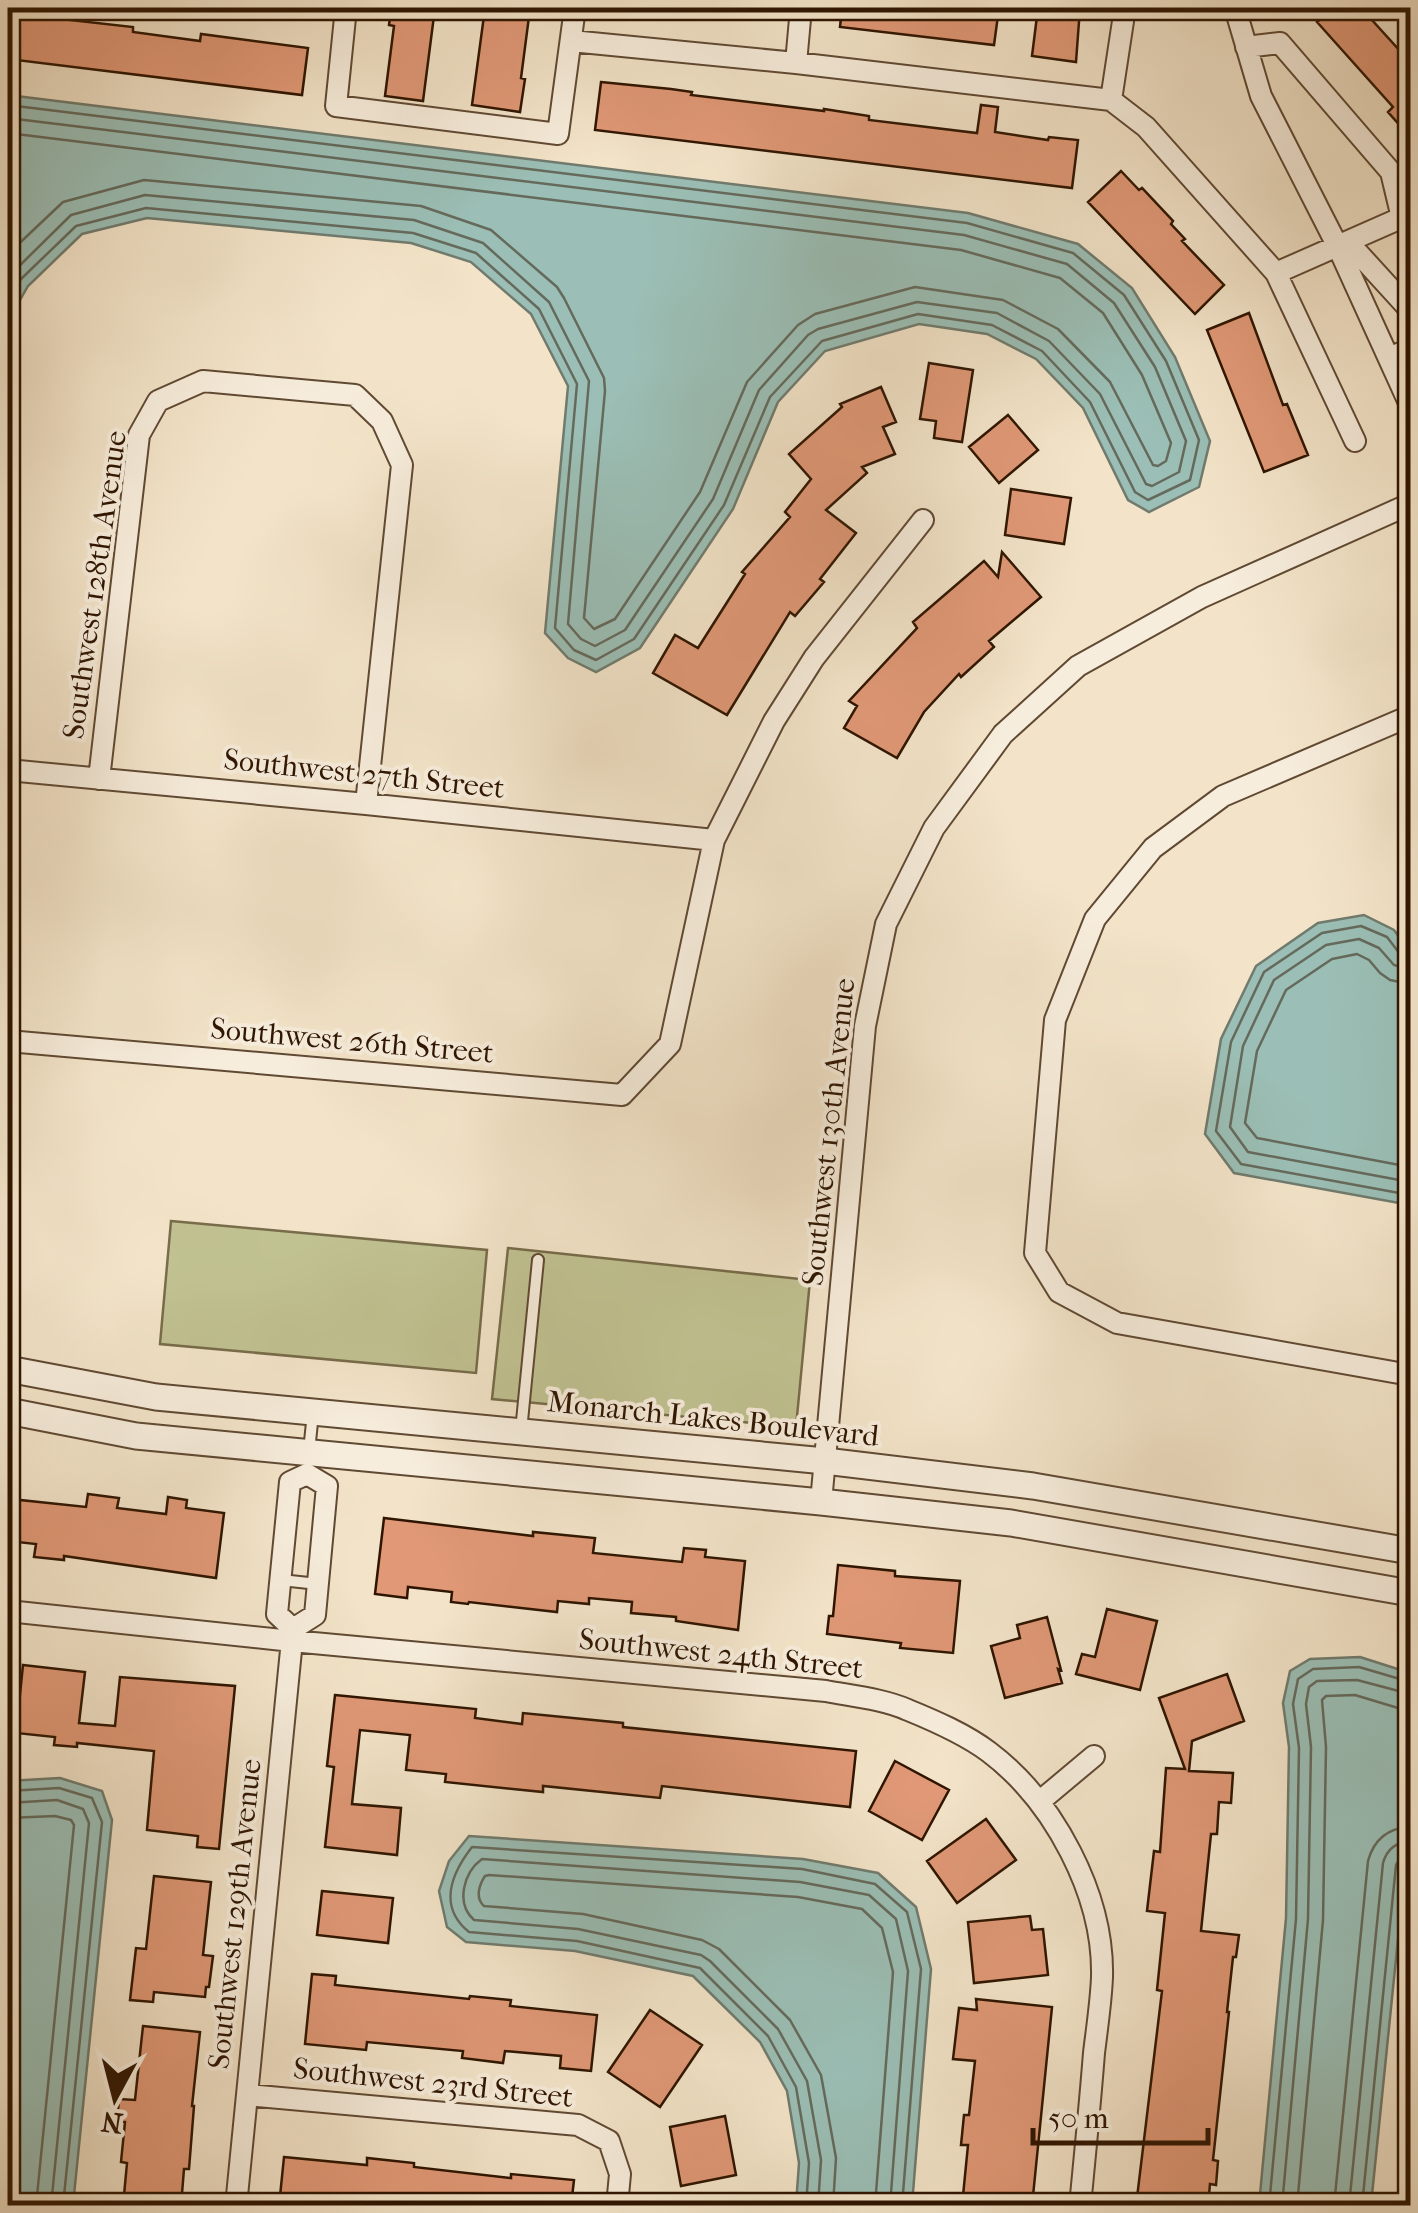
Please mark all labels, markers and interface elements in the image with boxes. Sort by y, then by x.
street label: Southwest 128th Avenue [56,428,134,741]
street label: Southwest 27th Street [222,742,506,806]
street label: Southwest 130th Avenue [795,976,863,1288]
street label: Southwest 26th Street [209,1011,495,1071]
street label: Monarch Lakes Boulevard [545,1384,881,1454]
street label: Southwest 24th Street [577,1622,865,1686]
street label: Southwest 129th Avenue [201,1757,269,2071]
north arrow [65,2048,165,2148]
street label: Southwest 23rd Street [291,2051,575,2115]
scale bar [1033,2083,1208,2145]
text: 50 m [1048,2101,1109,2136]
text: N [99,2105,125,2140]

